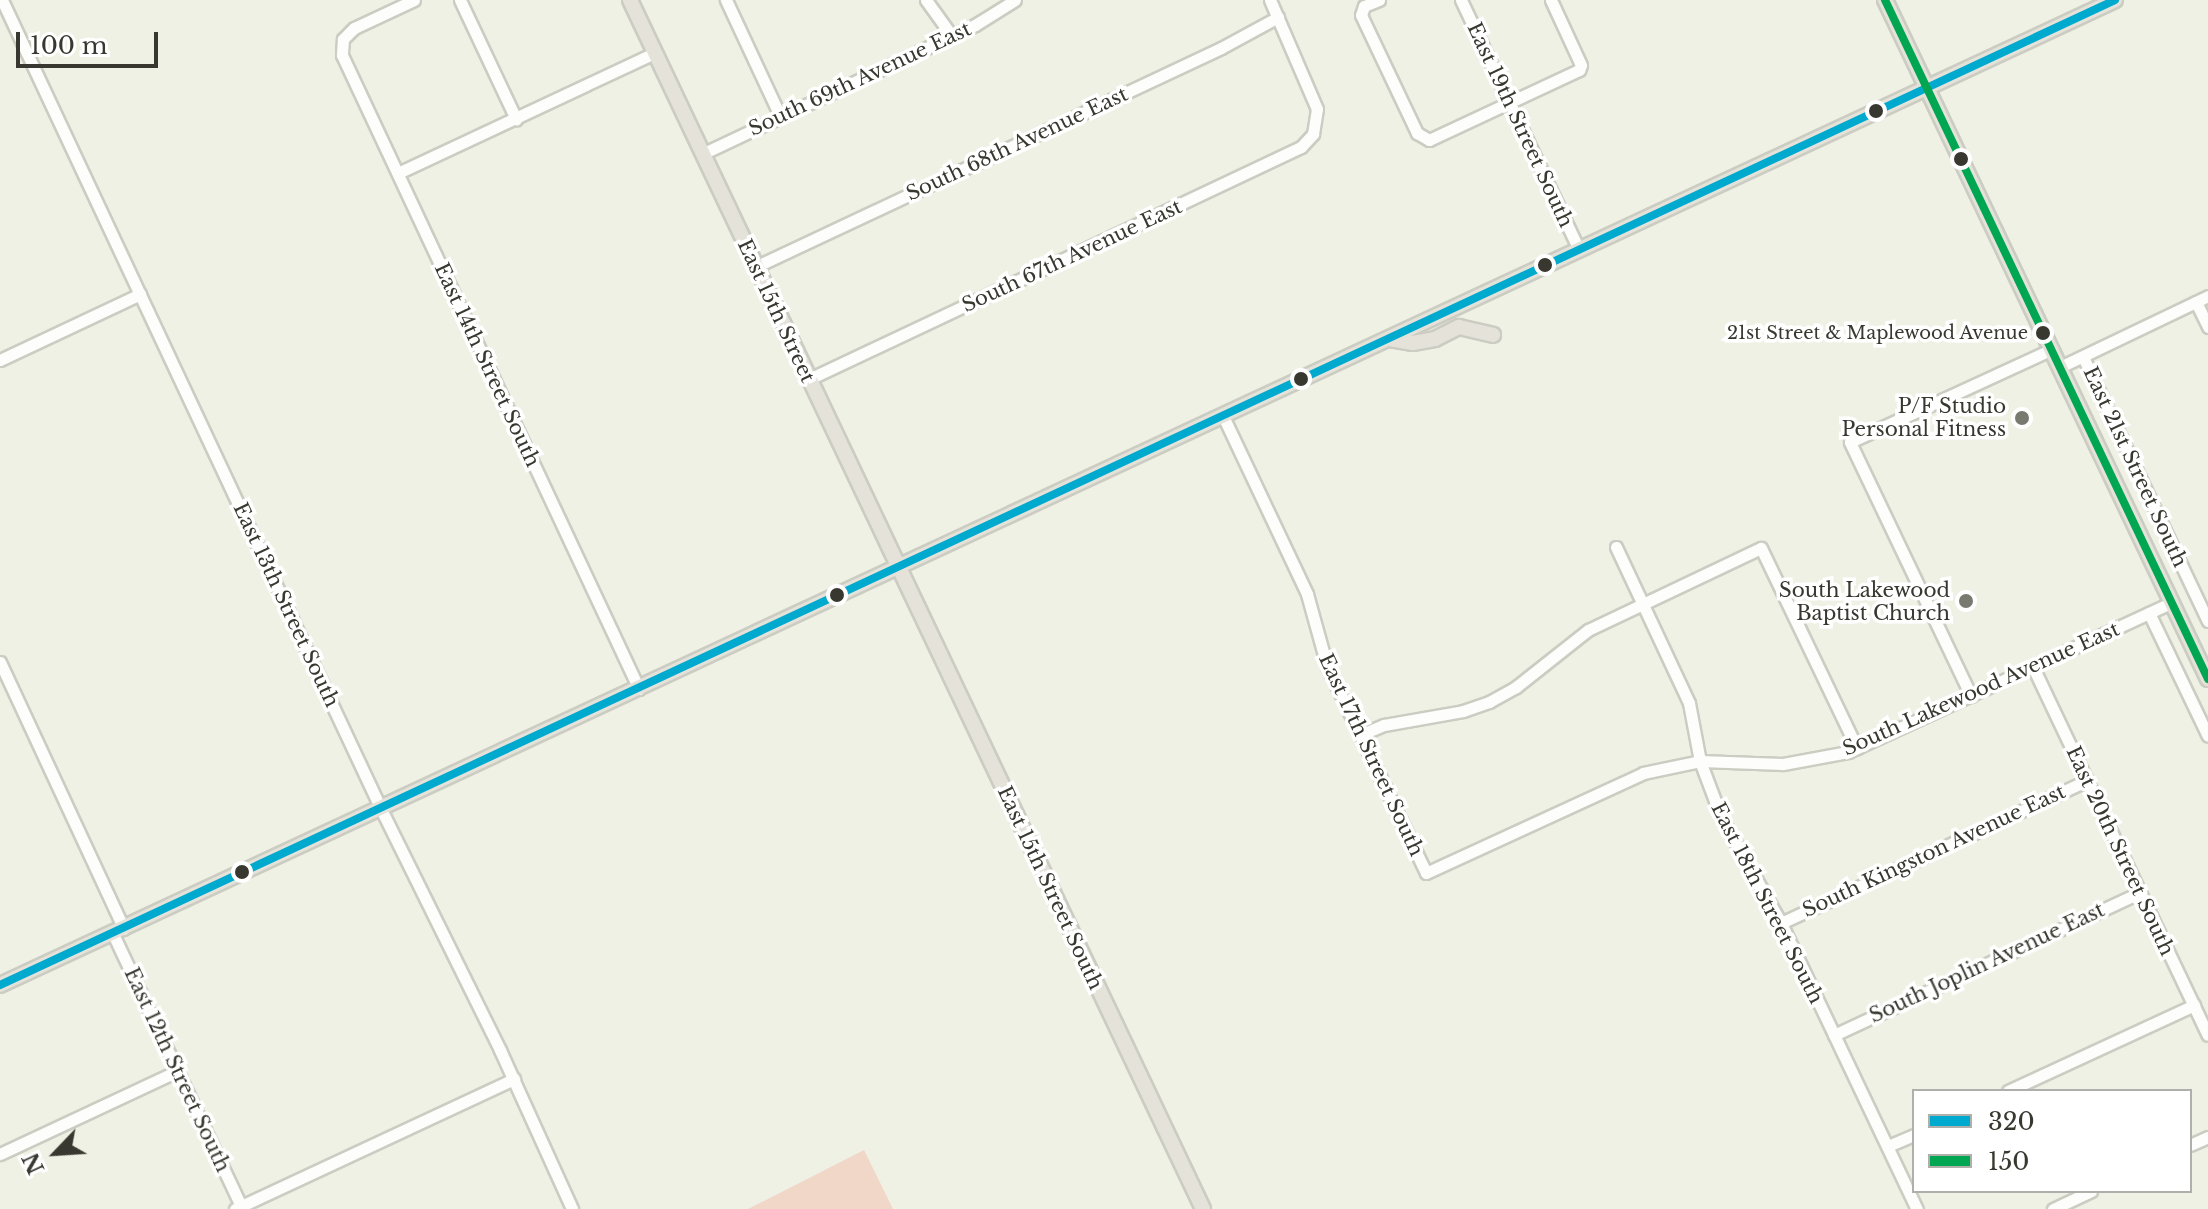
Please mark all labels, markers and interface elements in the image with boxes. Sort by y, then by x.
scale bar [20,16,162,66]
street label: South 69th Avenue East [745,17,975,141]
street label: East 19th Street South [1462,19,1578,231]
text: 100 m [30,31,108,60]
street label: South 68th Avenue East [902,82,1132,206]
unlabelled marker [1868,103,1884,119]
unlabelled marker [1953,151,1969,167]
street label: South 67th Avenue East [958,194,1186,318]
street label: East 15th Street [732,235,820,387]
unlabelled marker [1537,257,1553,273]
street label: East 14th Street South [429,259,545,471]
place label: 21st Street & Maplewood Avenue [1726,322,2028,344]
marker: 21st Street & Maplewood Avenue [2035,325,2051,341]
street label: East 21st Street South [2078,363,2192,571]
unlabelled marker [1293,371,1309,387]
place label: P/F Studio Personal Fitness [1841,394,2006,441]
marker: P/F Studio Personal Fitness [2013,409,2031,427]
street label: East 13th Street South [228,499,344,711]
place label: South Lakewood Baptist Church [1779,578,1950,625]
unlabelled marker [829,587,845,603]
marker: South Lakewood Baptist Church [1957,592,1975,610]
street label: South Lakewood Avenue East [1839,617,2123,761]
street label: East 17th Street South [1314,650,1428,860]
street label: East 20th Street South [2061,743,2179,959]
street label: South Kingston Avenue East [1798,779,2070,923]
street label: East 15th Street South [992,782,1108,994]
street label: East 18th Street South [1706,798,1828,1008]
unlabelled marker [234,864,250,880]
street label: South Joplin Avenue East [1865,898,2109,1028]
street label: East 12th Street South [119,964,235,1176]
legend [1912,1089,2192,1193]
text: 320 [1988,1107,2035,1136]
north arrow [16,1113,96,1193]
text: 150 [1988,1147,2029,1176]
text: N [17,1148,50,1178]

